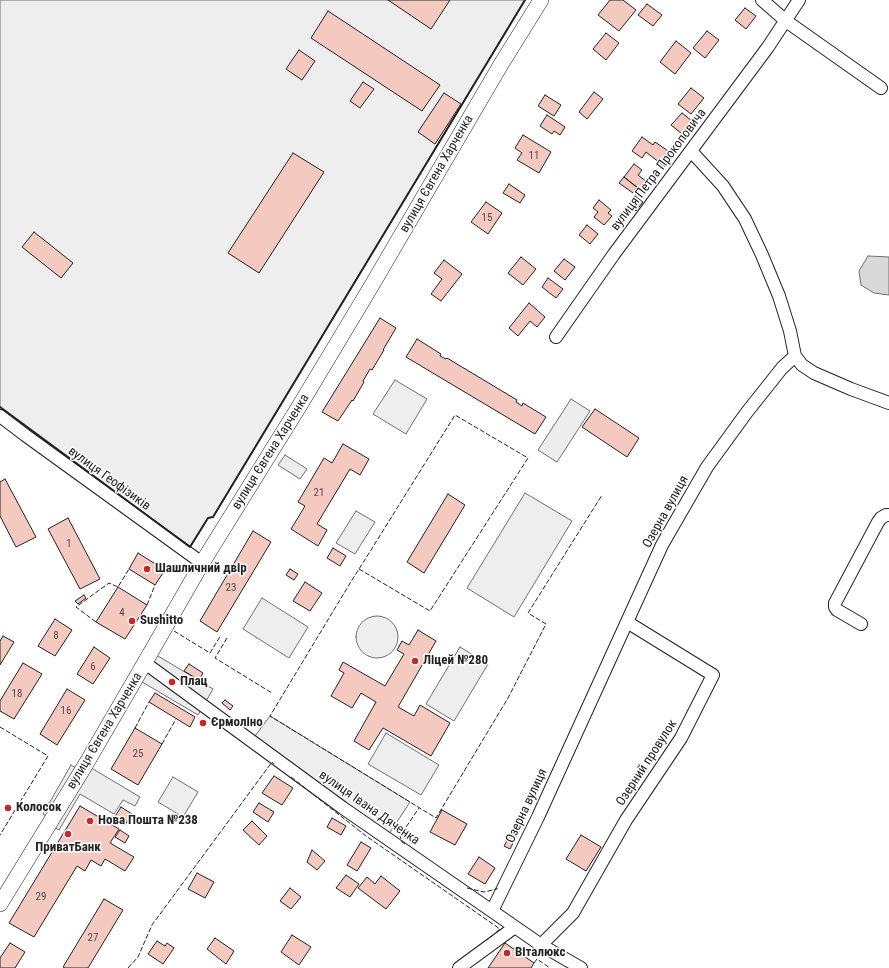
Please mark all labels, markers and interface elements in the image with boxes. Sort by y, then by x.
street label: вулиця Петра Прокоповича [608,106,710,234]
street label: вулиця Євгена Харченка [397,112,477,236]
house number: 11 [529,149,539,163]
house number: 15 [482,211,492,225]
street label: вулиця Євгена Харченка [229,391,313,513]
street label: вулиця Геофізиків [65,444,153,514]
street label: Озерна вулиця [640,473,692,551]
house number: 21 [314,486,324,500]
house number: 1 [66,537,72,551]
place label: Шашличний двір [155,561,247,577]
marker: Шашличний двір [142,564,152,574]
house number: 23 [226,581,236,595]
house number: 4 [119,606,125,620]
place label: Sushitto [140,613,183,629]
marker: Sushitto [127,616,137,626]
house number: 8 [53,629,59,643]
place label: Ліцей №280 [423,653,488,669]
marker: Ліцей №280 [410,656,420,666]
house number: 6 [90,660,96,674]
street label: вулиця Євгена Харченка [64,670,146,792]
place label: Плац [180,674,208,690]
marker: Плац [167,677,177,687]
house number: 18 [12,687,22,701]
house number: 16 [61,704,71,718]
place label: Єрмоліно [211,715,263,731]
street label: Озерний провулок [613,717,681,809]
marker: Єрмоліно [198,718,208,728]
house number: 25 [133,747,143,761]
street label: Озерна вулиця [503,766,551,846]
street label: вулиця Івана Дяченка [316,767,422,849]
place label: Колосок [16,800,62,816]
marker: Колосок [3,803,13,813]
place label: Нова Пошта №238 [98,813,198,829]
marker: Нова Пошта №238 [85,816,95,826]
marker: ПриватБанк [63,829,73,839]
place label: ПриватБанк [35,840,101,856]
house number: 29 [36,890,46,904]
house number: 27 [88,931,98,945]
place label: Віталюкс [515,945,566,961]
marker: Віталюкс [502,948,512,958]

